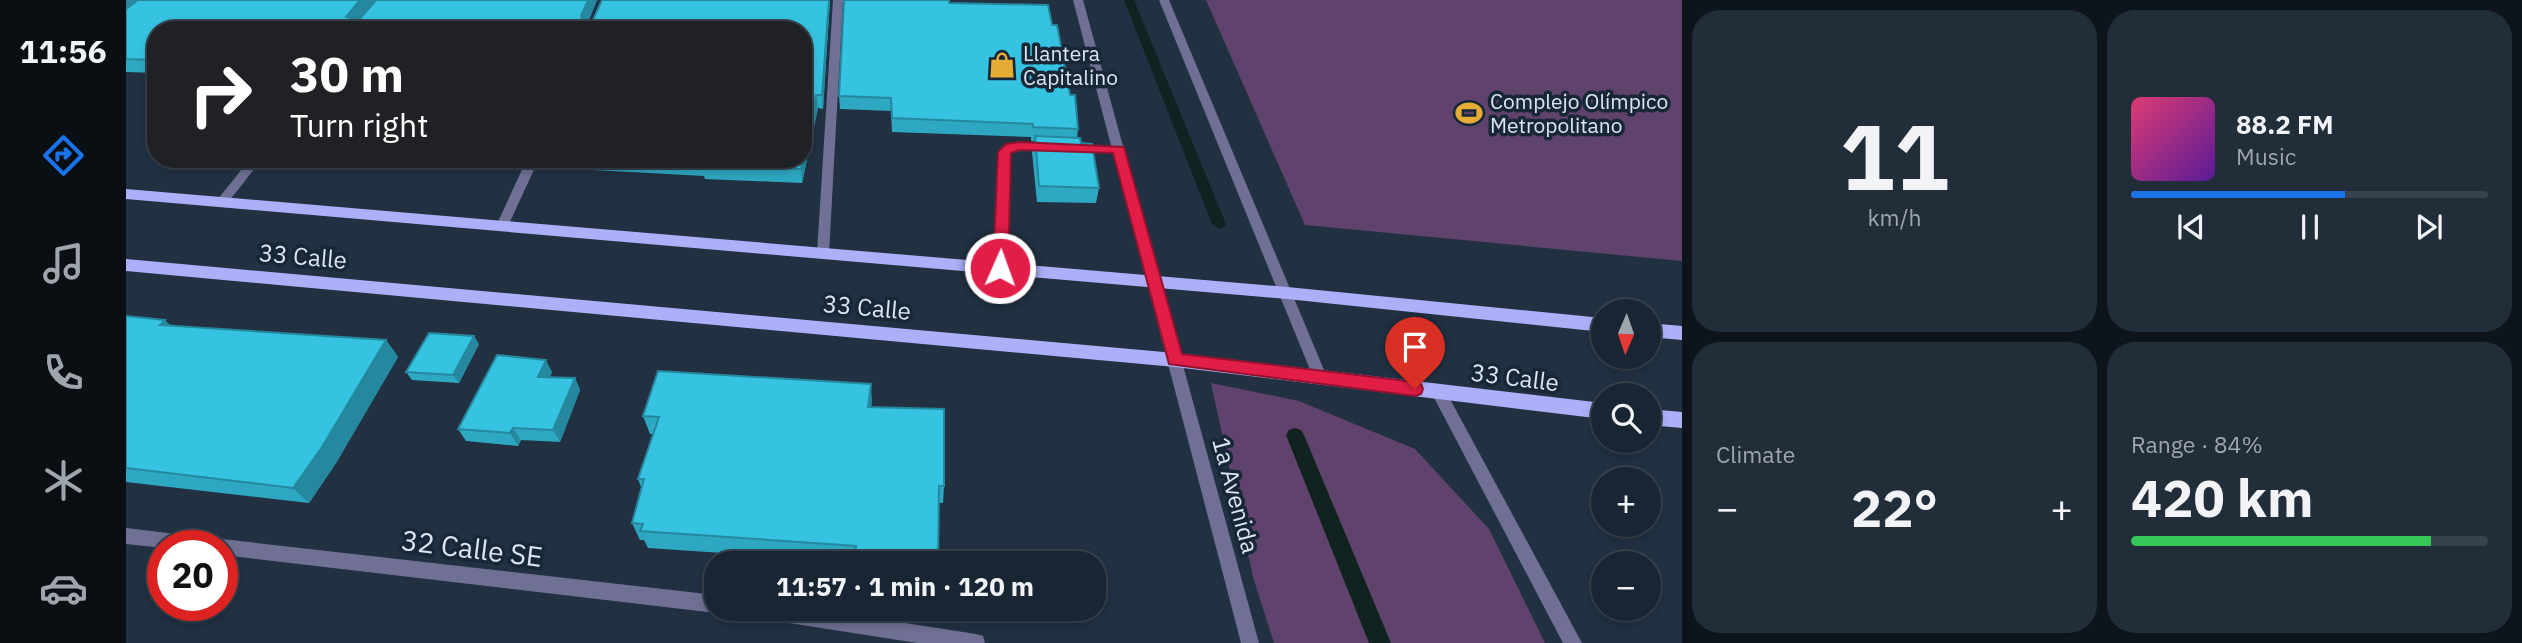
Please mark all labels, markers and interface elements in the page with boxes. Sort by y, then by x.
text: 11:56 [19,30,107,72]
place label: Llantera Capitalino [1023,39,1118,91]
text: 30 m [290,42,404,105]
icon: right [175,49,266,140]
shop icon: Llantera Capitalino [987,50,1017,80]
place label: Complejo Olímpico Metropolitano [1490,87,1668,139]
text: 11 [1840,97,1949,215]
sports icon: Complejo Olímpico Metropolitano [1454,98,1484,128]
text: Turn right [290,104,428,146]
text: 88.2 FM [2236,107,2334,141]
icon: directions [39,131,88,180]
text: Music [2236,141,2296,171]
text: km/h [1867,202,1922,232]
icon: previous [2172,208,2210,246]
icon: pause [2291,208,2329,246]
icon: next [2410,208,2448,246]
position arrow [963,231,1037,305]
street label: 33 Calle [258,236,348,276]
icon: music [39,239,88,288]
street label: 33 Calle [822,287,912,327]
north arrow [1591,299,1661,369]
map controls [1591,299,1661,621]
pin [1385,317,1445,389]
icon: arrive [1396,328,1434,366]
icon: phone [39,348,88,397]
street label: 33 Calle [1469,356,1561,398]
button: search [1591,383,1661,453]
text: Range · 84% [2131,429,2263,459]
street label: 1a Avenida [1205,433,1267,557]
text: Climate [1716,439,1795,469]
icon: climate [39,456,88,505]
text: 420 km [2131,464,2313,531]
button: + [1591,467,1661,537]
text: 22° [1851,474,1938,541]
text: − [1716,483,1739,532]
text: + [2050,483,2073,532]
street label: 32 Calle SE [399,521,545,575]
speed limit sign: 20 [147,530,238,621]
button: − [1591,551,1661,621]
icon: car [39,564,88,613]
text: 11:57 · 1 min · 120 m [776,569,1034,603]

